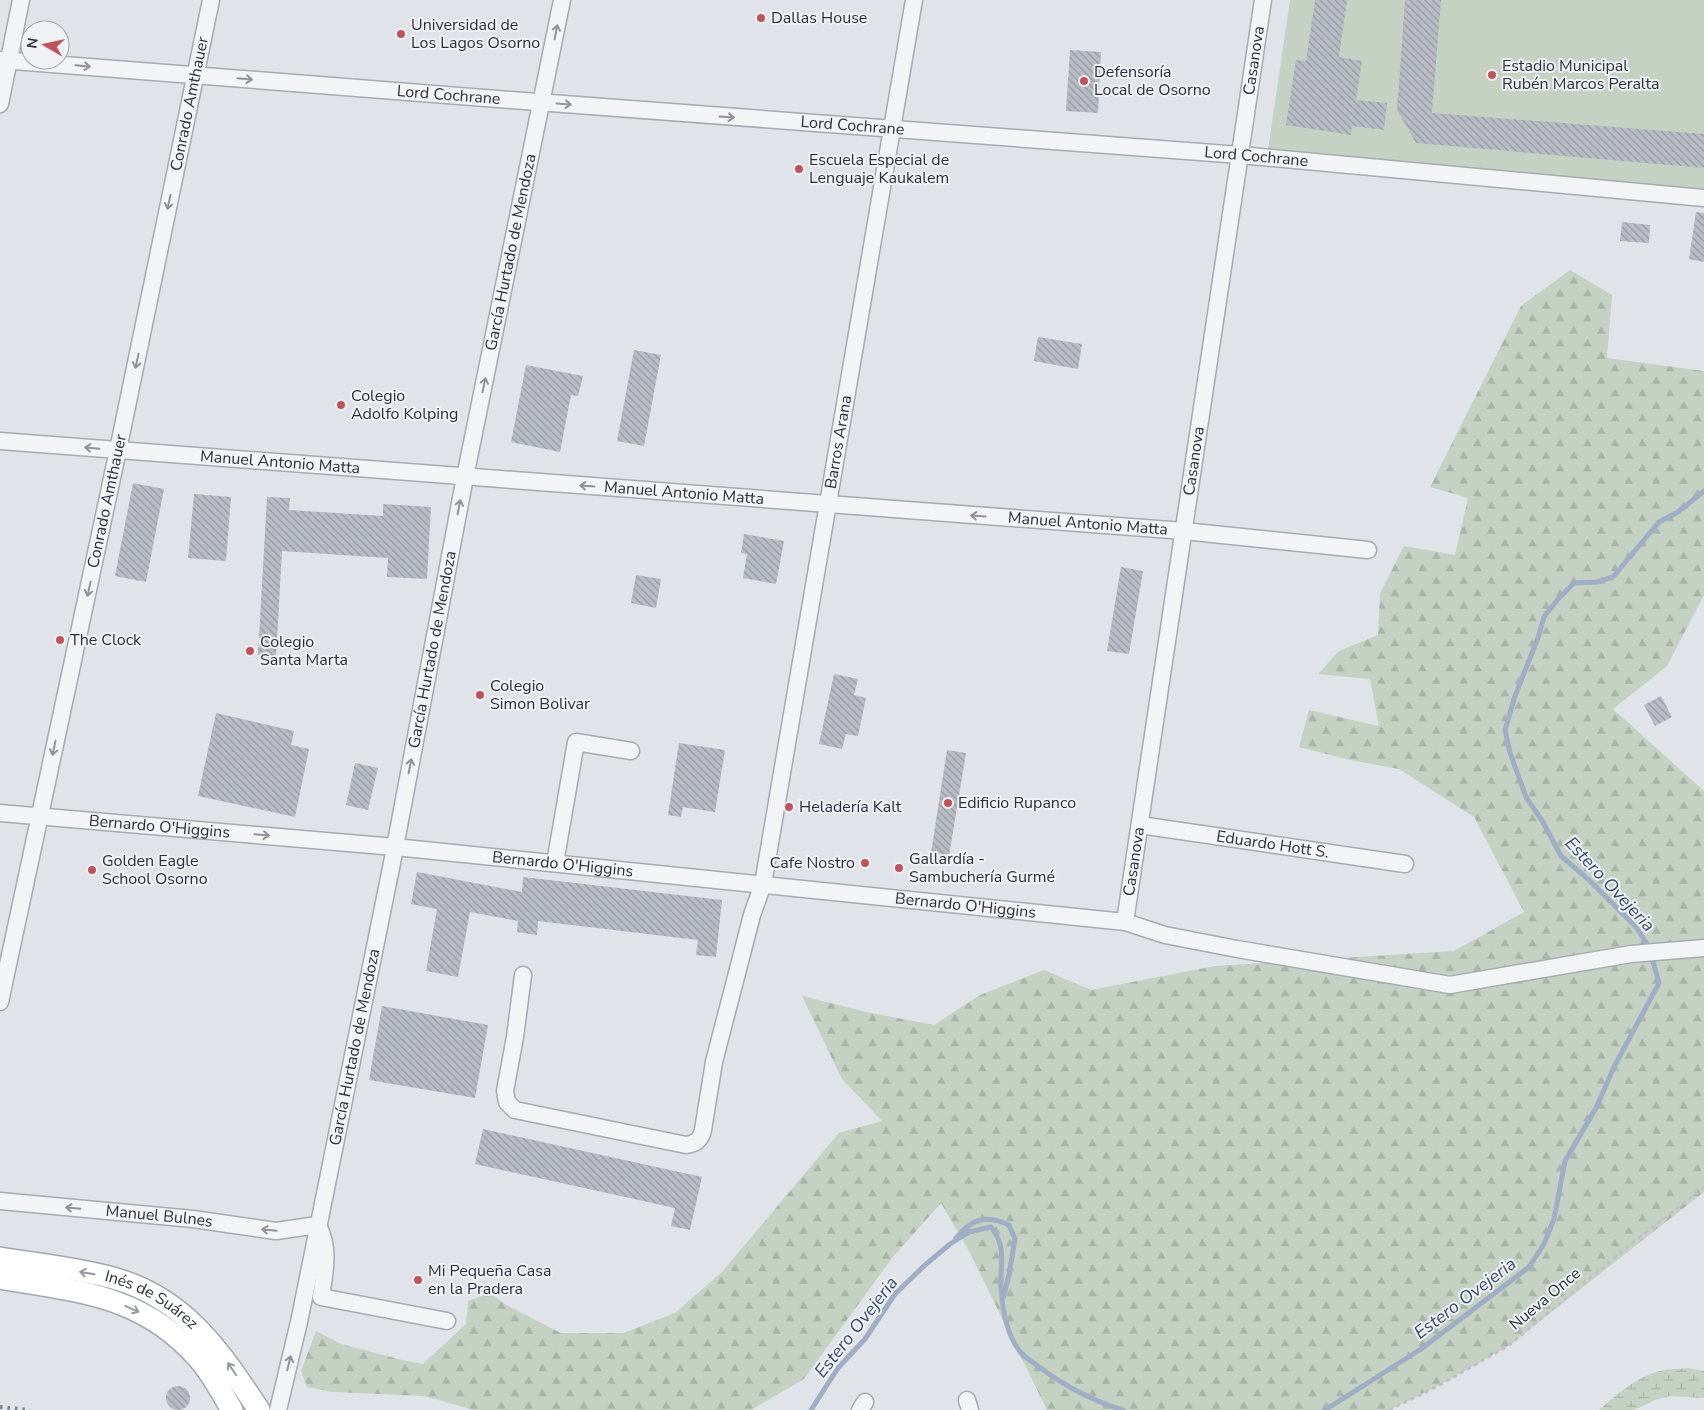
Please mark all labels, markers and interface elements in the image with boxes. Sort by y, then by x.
place label: Dallas House [771,7,867,29]
marker: Dallas House [755,12,767,24]
place label: Universidad de Los Lagos Osorno [411,14,540,54]
north arrow [20,20,70,70]
one-way arrow [551,24,561,40]
street label: Casanova [1238,25,1270,97]
marker: Universidad de Los Lagos Osorno [395,28,407,40]
street label: Conrado Amthauer [165,34,214,173]
text: N [22,36,43,50]
place label: Estadio Municipal Rubén Marcos Peralta [1502,55,1660,95]
place label: Defensoría Local de Osorno [1094,61,1211,101]
one-way arrow [75,62,91,71]
marker: Estadio Municipal Rubén Marcos Peralta [1486,69,1498,81]
one-way arrow [237,75,253,84]
marker: Defensoría Local de Osorno [1078,75,1090,87]
street label: Lord Cochrane [396,80,501,110]
one-way arrow [556,100,572,109]
street label: Lord Cochrane [800,111,905,141]
one-way arrow [718,112,734,121]
street label: Lord Cochrane [1204,141,1309,172]
place label: Escuela Especial de Lenguaje Kaukalem [809,149,949,189]
street label: García Hurtado de Mendoza [480,152,541,353]
marker: Escuela Especial de Lenguaje Kaukalem [793,163,805,175]
one-way arrow [164,194,174,210]
one-way arrow [131,353,141,369]
one-way arrow [480,377,489,393]
place label: Colegio Adolfo Kolping [351,385,459,425]
street label: Barros Arana [820,393,857,491]
marker: Colegio Adolfo Kolping [335,399,347,411]
street label: Casanova [1178,425,1210,497]
street label: Conrado Amthauer [82,432,132,570]
one-way arrow [84,443,100,453]
street label: Manuel Antonio Matta [199,445,361,479]
street label: Manuel Antonio Matta [603,476,765,510]
one-way arrow [579,481,595,491]
one-way arrow [455,500,465,516]
street label: Manuel Antonio Matta [1007,507,1169,541]
one-way arrow [970,511,986,521]
street label: García Hurtado de Mendoza [403,549,462,750]
one-way arrow [83,580,93,596]
place label: The Clock [70,629,142,651]
place label: Colegio Santa Marta [260,631,348,671]
marker: The Clock [54,634,66,646]
marker: Colegio Santa Marta [244,645,256,657]
place label: Colegio Simon Bolivar [490,675,590,715]
marker: Colegio Simon Bolivar [474,689,486,701]
one-way arrow [49,739,58,755]
one-way arrow [406,759,415,775]
place label: Edificio Rupanco [958,792,1076,814]
place label: Heladería Kalt [799,796,902,818]
marker: Edificio Rupanco [942,797,954,809]
marker: Heladería Kalt [783,801,795,813]
street label: Bernardo O'Higgins [88,810,231,844]
street label: Eduardo Hott S. [1215,825,1330,864]
street label: Casanova [1118,826,1150,898]
one-way arrow [254,830,270,840]
water label: Estero Ovejeria [1560,831,1660,937]
street label: Bernardo O'Higgins [491,846,634,882]
place label: Gallardía - Sambuchería Gurmé [909,848,1055,888]
place label: Golden Eagle School Osorno [102,850,208,890]
place label: Cafe Nostro [770,852,855,874]
marker: Cafe Nostro [859,857,871,869]
marker: Gallardía - Sambuchería Gurmé [893,862,905,874]
marker: Golden Eagle School Osorno [86,864,98,876]
street label: Bernardo O'Higgins [894,887,1037,924]
street label: García Hurtado de Mendoza [324,947,385,1147]
street label: Manuel Bulnes [105,1200,214,1233]
one-way arrow [66,1203,82,1213]
one-way arrow [262,1225,278,1235]
water label: Estero Ovejeria [1409,1252,1521,1344]
place label: Mi Pequeña Casa en la Pradera [428,1260,551,1300]
street label: Nueva Once [1505,1263,1585,1335]
street label: Inés de Suárez [103,1265,203,1334]
one-way arrow [79,1267,95,1277]
water label: Estero Ovejeria [809,1271,903,1383]
marker: Mi Pequeña Casa en la Pradera [412,1274,424,1286]
one-way arrow [124,1304,139,1314]
one-way arrow [285,1355,294,1371]
one-way arrow [227,1362,237,1376]

